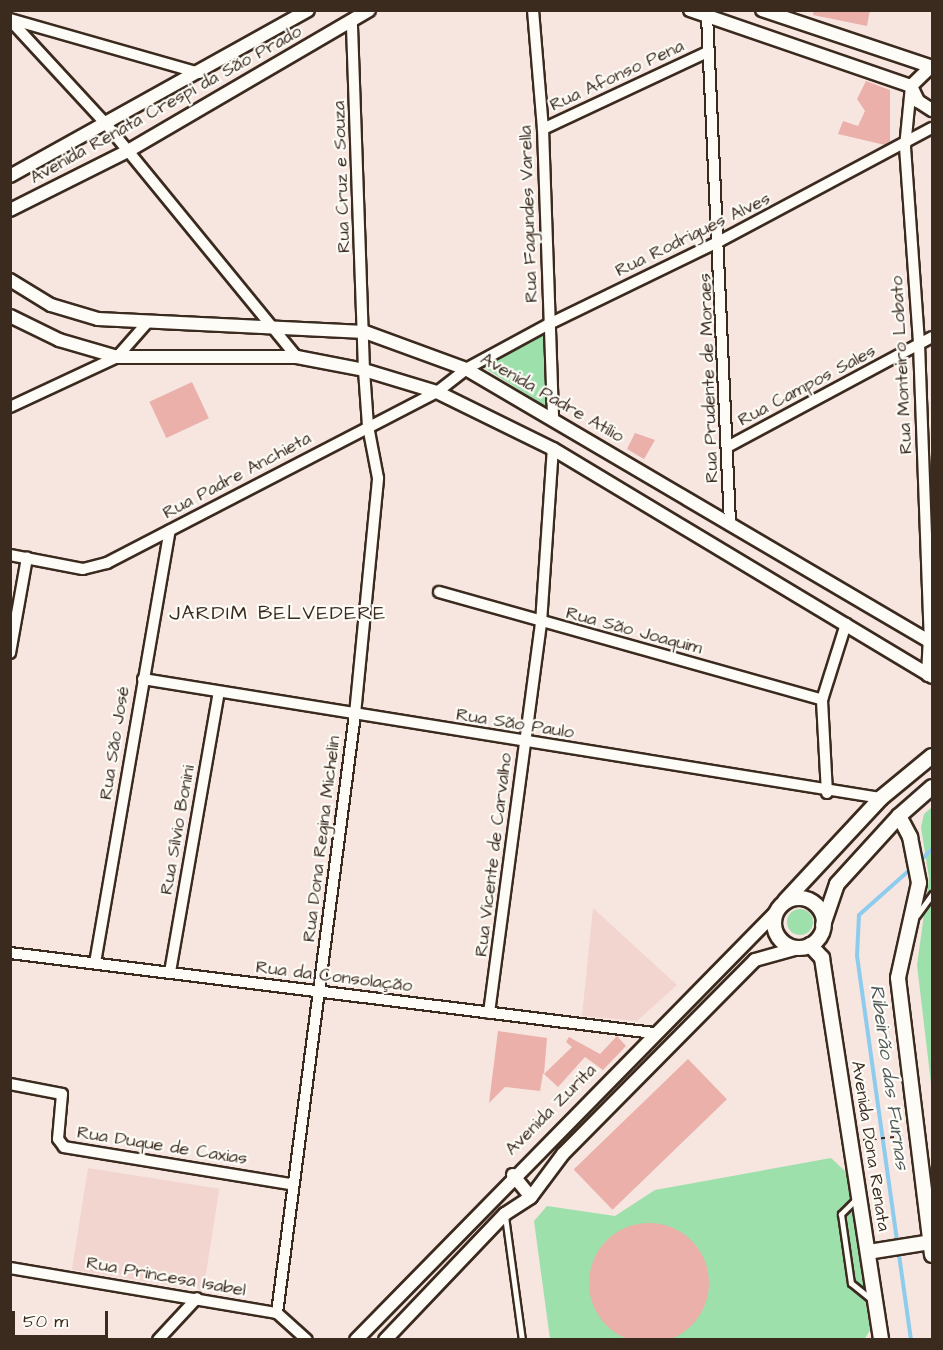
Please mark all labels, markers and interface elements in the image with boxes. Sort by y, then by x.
street label: Avenida Renata Crespi da São Prado [26,21,306,189]
street label: Rua Afonso Pena [547,35,687,117]
street label: Rua Cruz e Souza [329,101,355,253]
street label: Rua Fagundes Varella [515,125,543,303]
street label: Rua Rodrigues Alves [612,188,774,282]
street label: Rua Prudente de Moraes [695,273,723,483]
street label: Rua Monteiro Lobato [887,275,917,455]
street label: Rua Campos Sales [734,341,880,431]
street label: Avenida Padre Atílio [477,348,627,448]
street label: Rua Padre Anchieta [159,428,315,524]
district label: JARDIM BELVEDERE [169,601,387,625]
street label: Rua São Joaquim [563,602,705,660]
street label: Rua São José [95,685,135,801]
street label: Rua São Paulo [454,704,576,744]
street label: Rua Dona Regina Michelin [299,735,345,943]
street label: Rua Vicente de Carvalho [471,752,517,958]
street label: Rua Sílvio Bonini [156,764,200,896]
street label: Rua da Consolação [254,957,414,997]
water label: Ribeirão das Furnas [864,983,914,1171]
street label: Avenida Dona Renata [846,1059,894,1233]
street label: Avenida Zurita [501,1060,601,1160]
street label: Rua Duque de Caxias [75,1122,249,1170]
street label: Rua Princesa Isabel [85,1252,247,1302]
scale bar [15,1299,111,1337]
text: 50 m [23,1309,68,1334]

